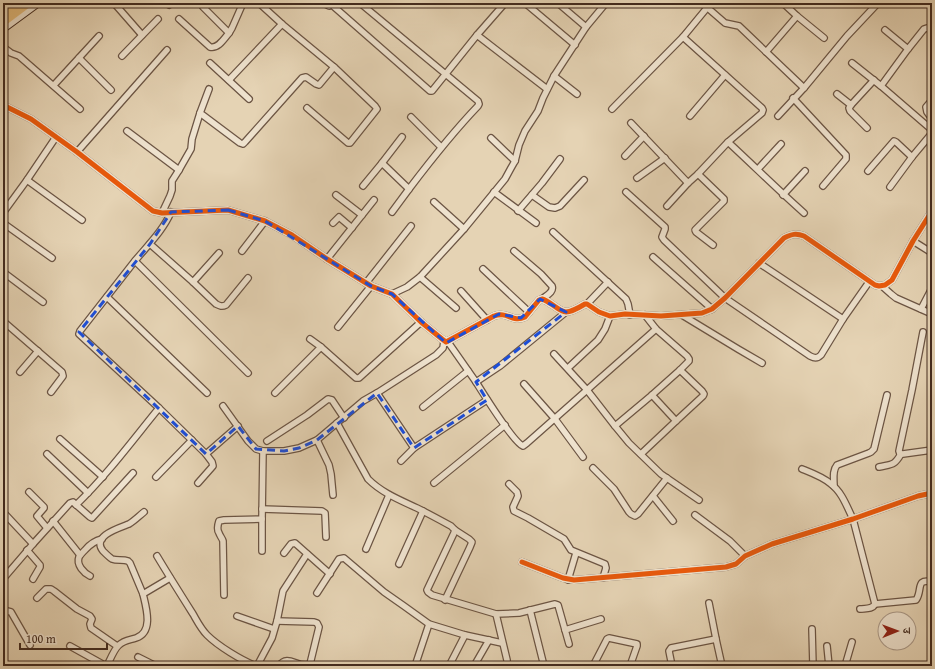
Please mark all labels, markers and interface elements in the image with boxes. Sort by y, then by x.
north arrow [877,611,917,651]
scale bar [20,625,107,651]
text: उ [899,627,915,635]
text: 100 m [26,630,56,647]

